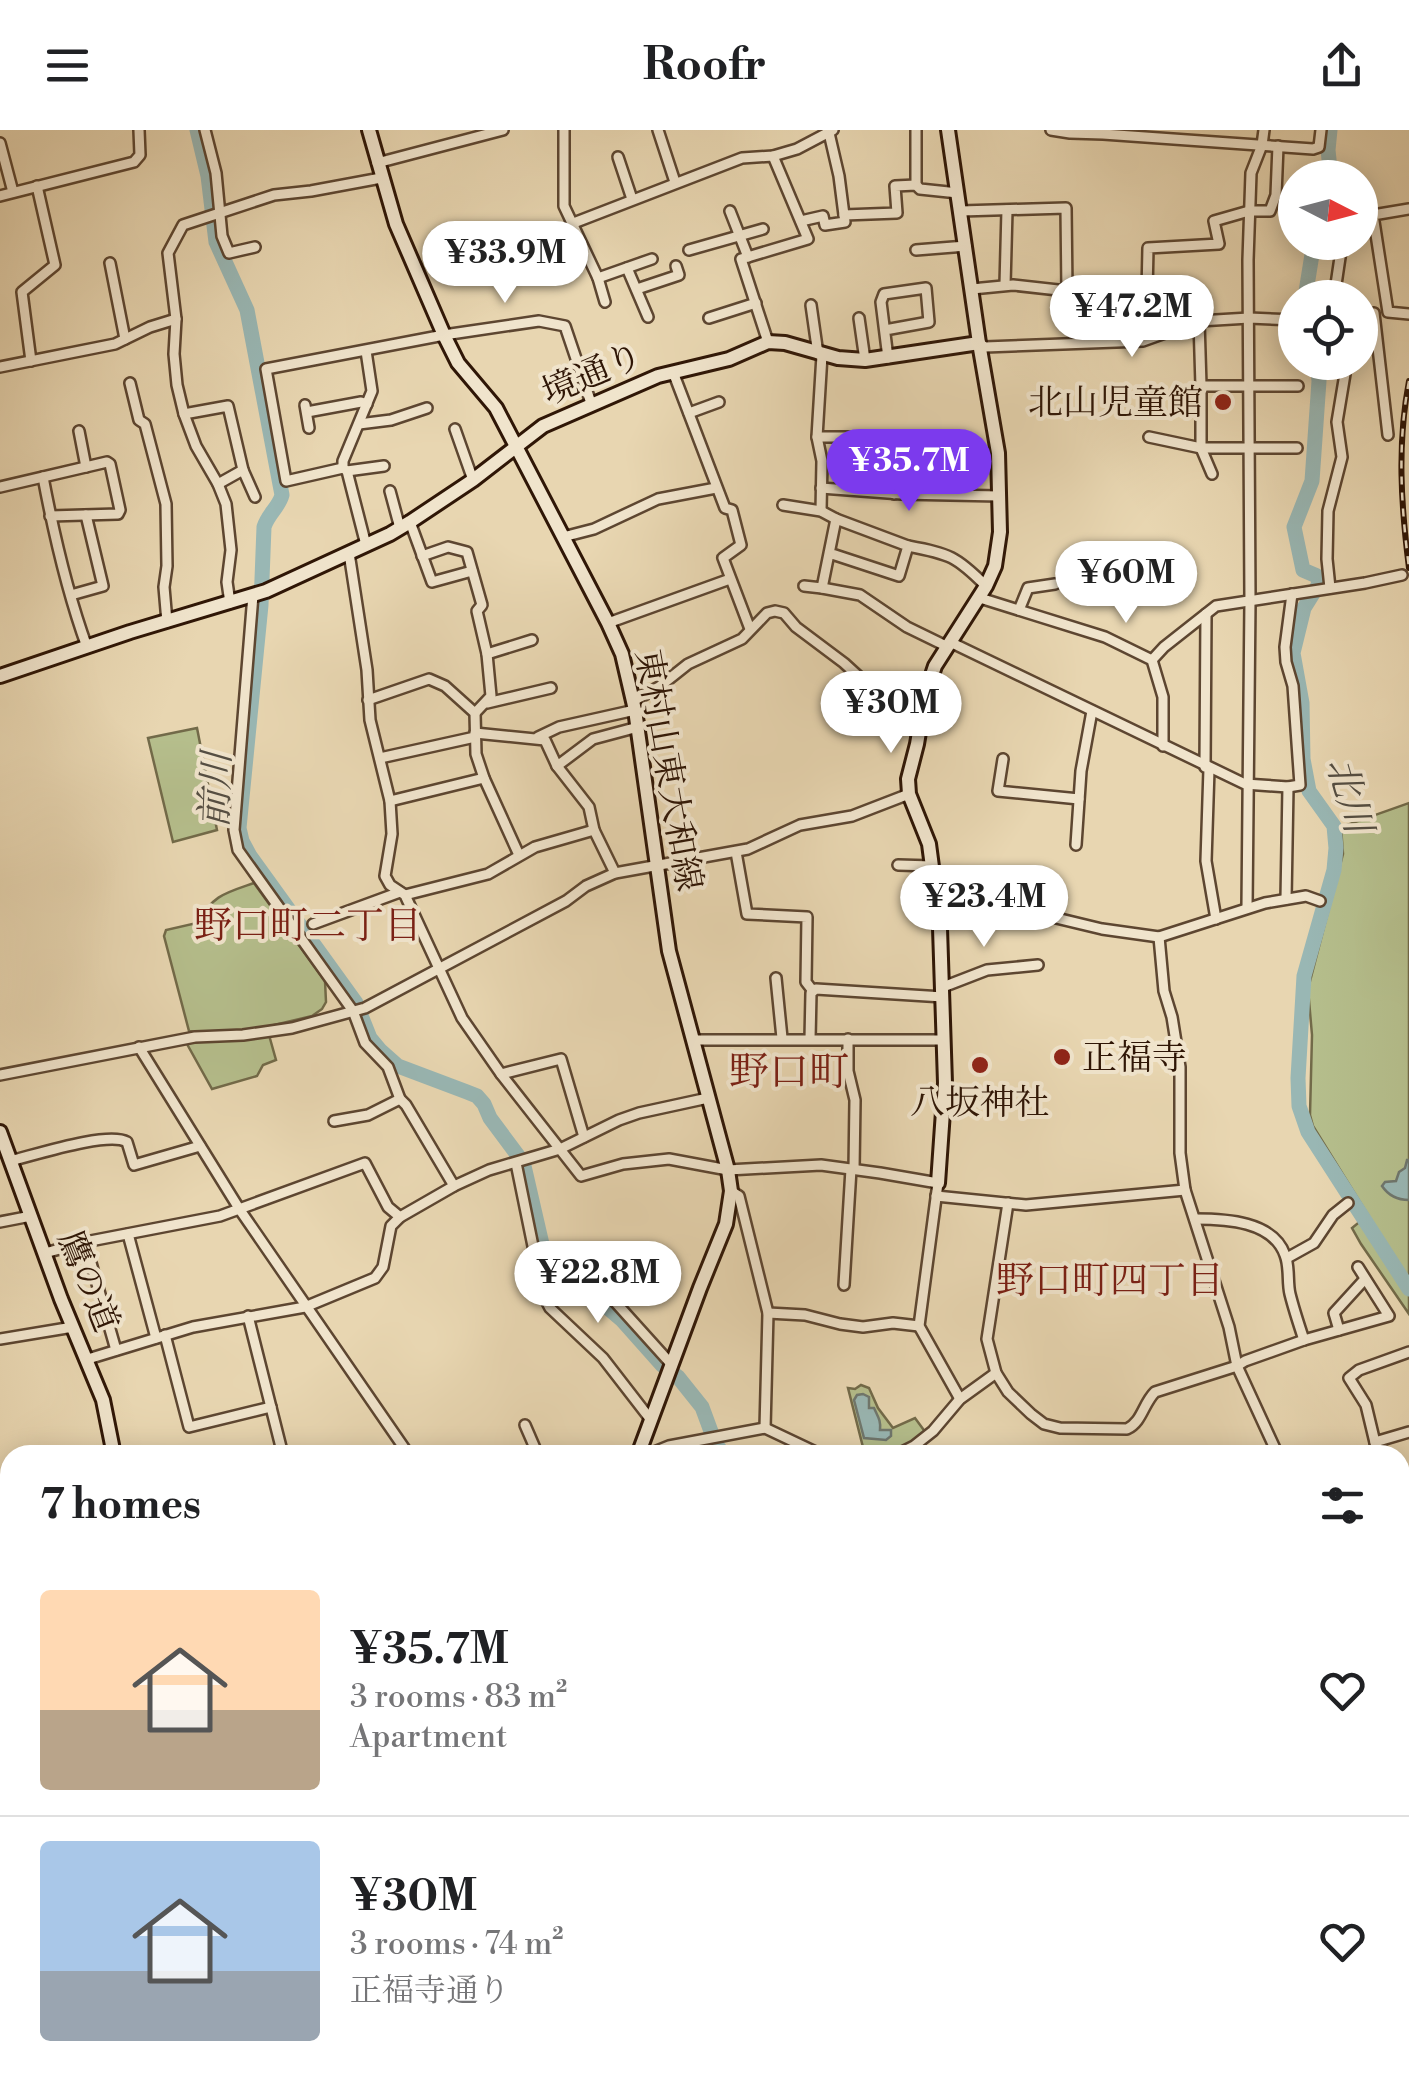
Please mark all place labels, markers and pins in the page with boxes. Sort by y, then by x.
pin: ¥33.9M [424,221,586,306]
pin: ¥47.2M [1051,275,1213,360]
place label: 北山児童館 [1028,382,1203,425]
marker: 北山児童館 [1212,391,1234,413]
pin: ¥35.7M [828,429,990,514]
pin: ¥60M [1067,541,1185,626]
pin: ¥30M [832,671,950,756]
pin: ¥23.4M [903,865,1065,950]
place label: 正福寺 [1082,1037,1187,1080]
marker: 正福寺 [1051,1046,1073,1068]
marker: 八坂神社 [969,1054,991,1076]
place label: 八坂神社 [910,1082,1050,1125]
pin: ¥22.8M [517,1241,679,1326]

